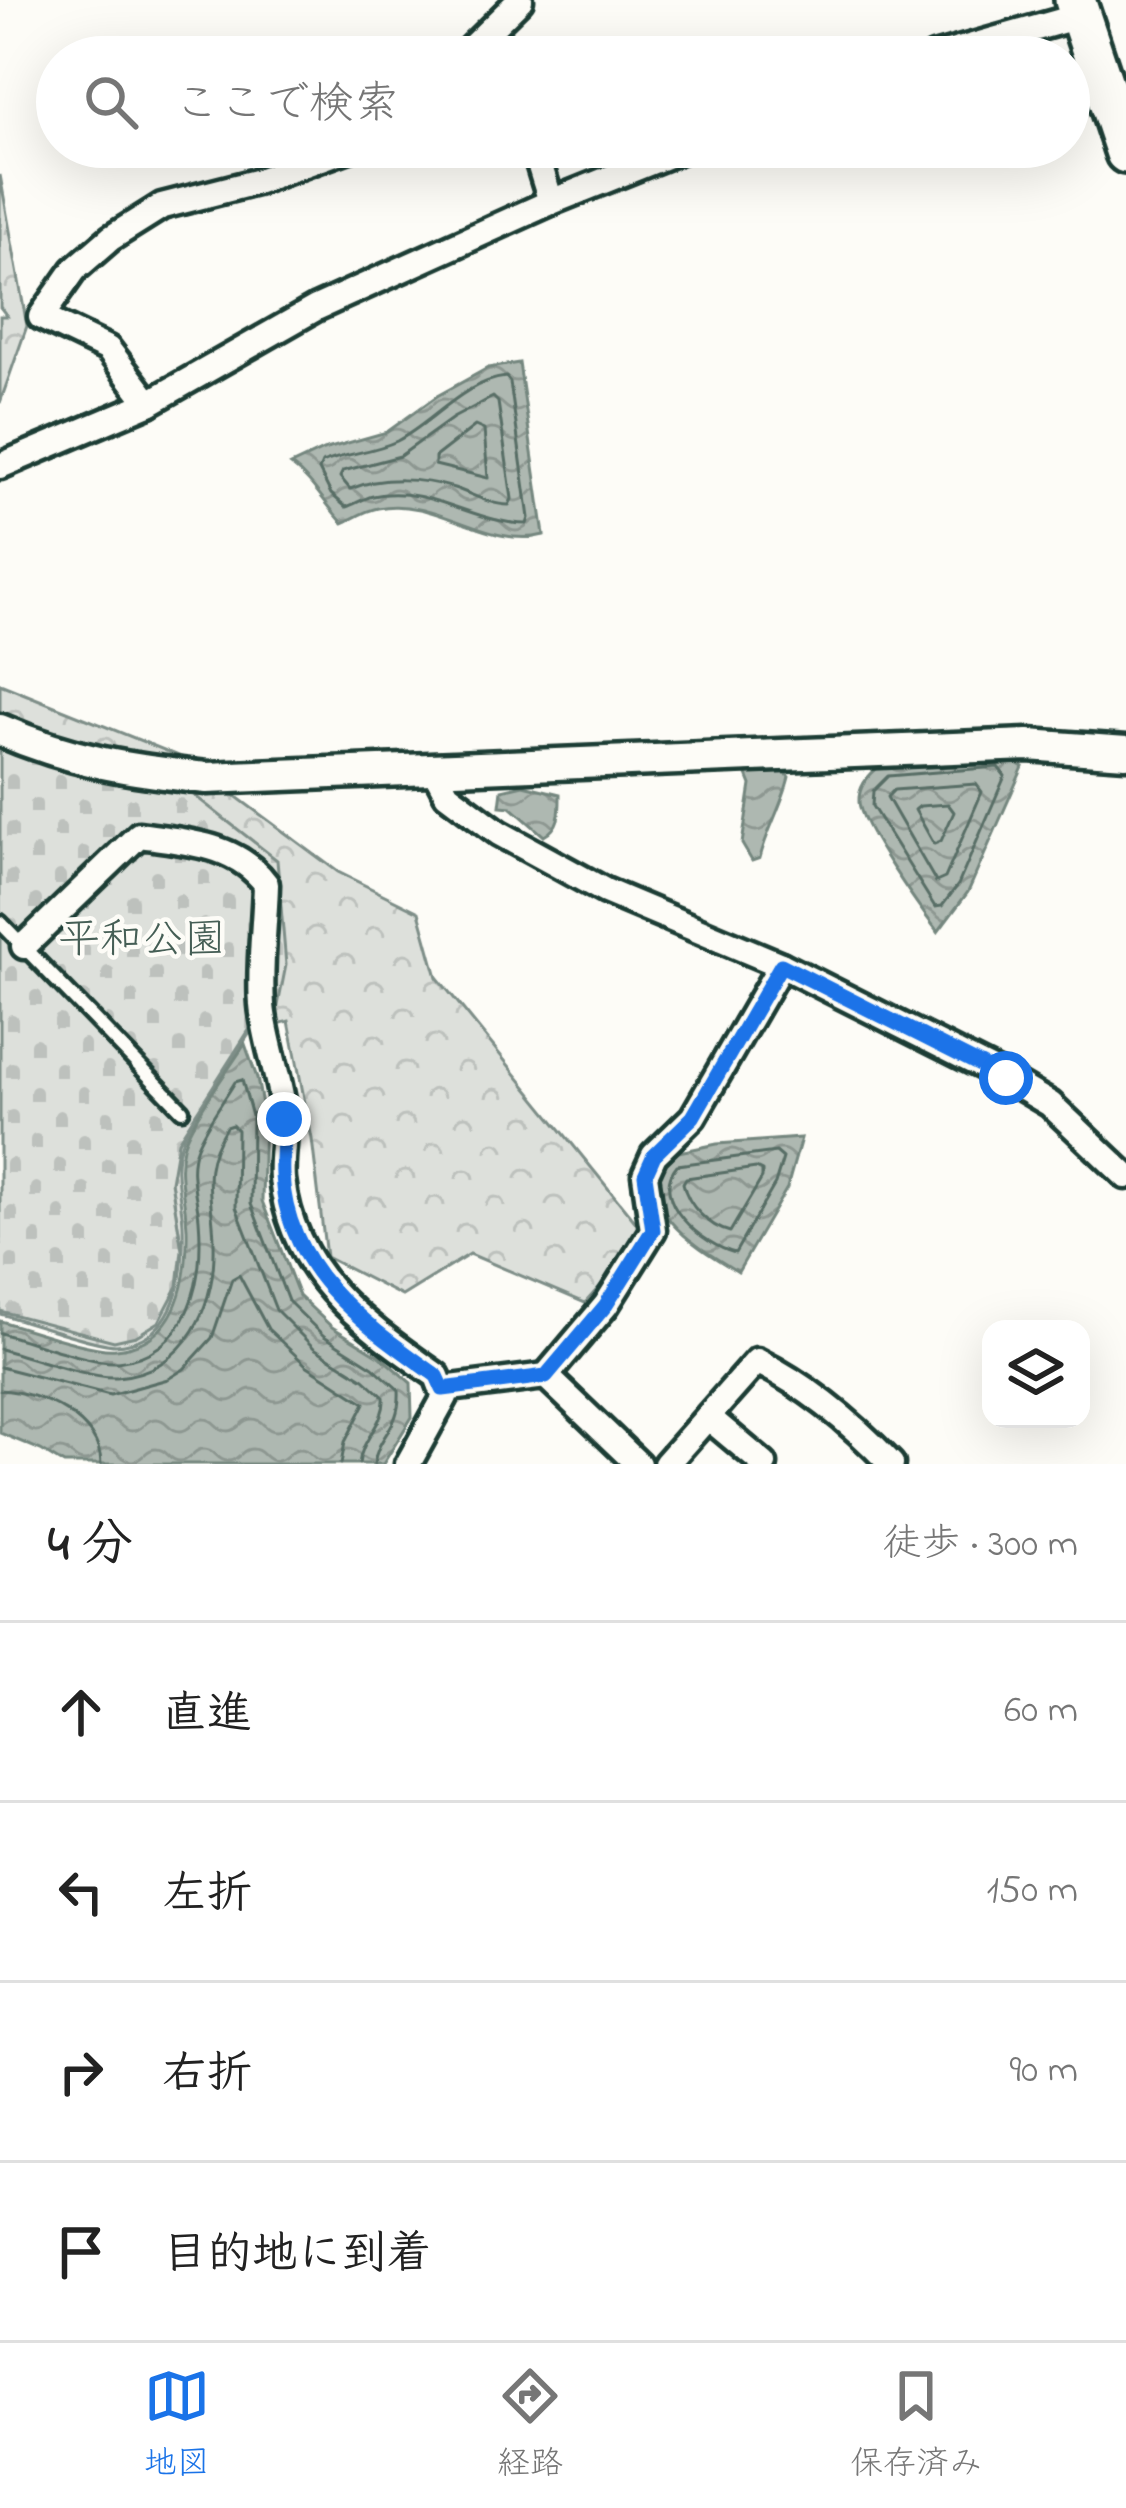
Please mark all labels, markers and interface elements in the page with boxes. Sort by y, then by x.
search box [36,36,1090,168]
icon: search [78,69,144,135]
text: ここで検索 [174,73,399,139]
park label: 平和公園 [58,911,226,972]
route start [979,1051,1033,1105]
route end [257,1092,311,1146]
map controls [982,1320,1090,1428]
button: layers [982,1320,1090,1428]
text: 4 分 [48,1509,133,1584]
text: 徒歩 · 300 m [882,1517,1078,1574]
icon: ahead [48,1679,114,1745]
text: 直進 [162,1683,252,1749]
text: 60 m [1004,1683,1078,1740]
icon: left [48,1859,114,1925]
text: 左折 [162,1863,252,1929]
text: 150 m [986,1863,1078,1920]
icon: right [48,2039,114,2105]
text: 右折 [162,2043,252,2109]
text: 90 m [1009,2043,1078,2100]
icon: arrive [48,2219,114,2285]
text: 目的地に到着 [162,2223,432,2289]
tab: 地図 [144,2363,210,2489]
tab: 経路 [497,2363,563,2489]
tab: 保存済み [850,2363,982,2489]

